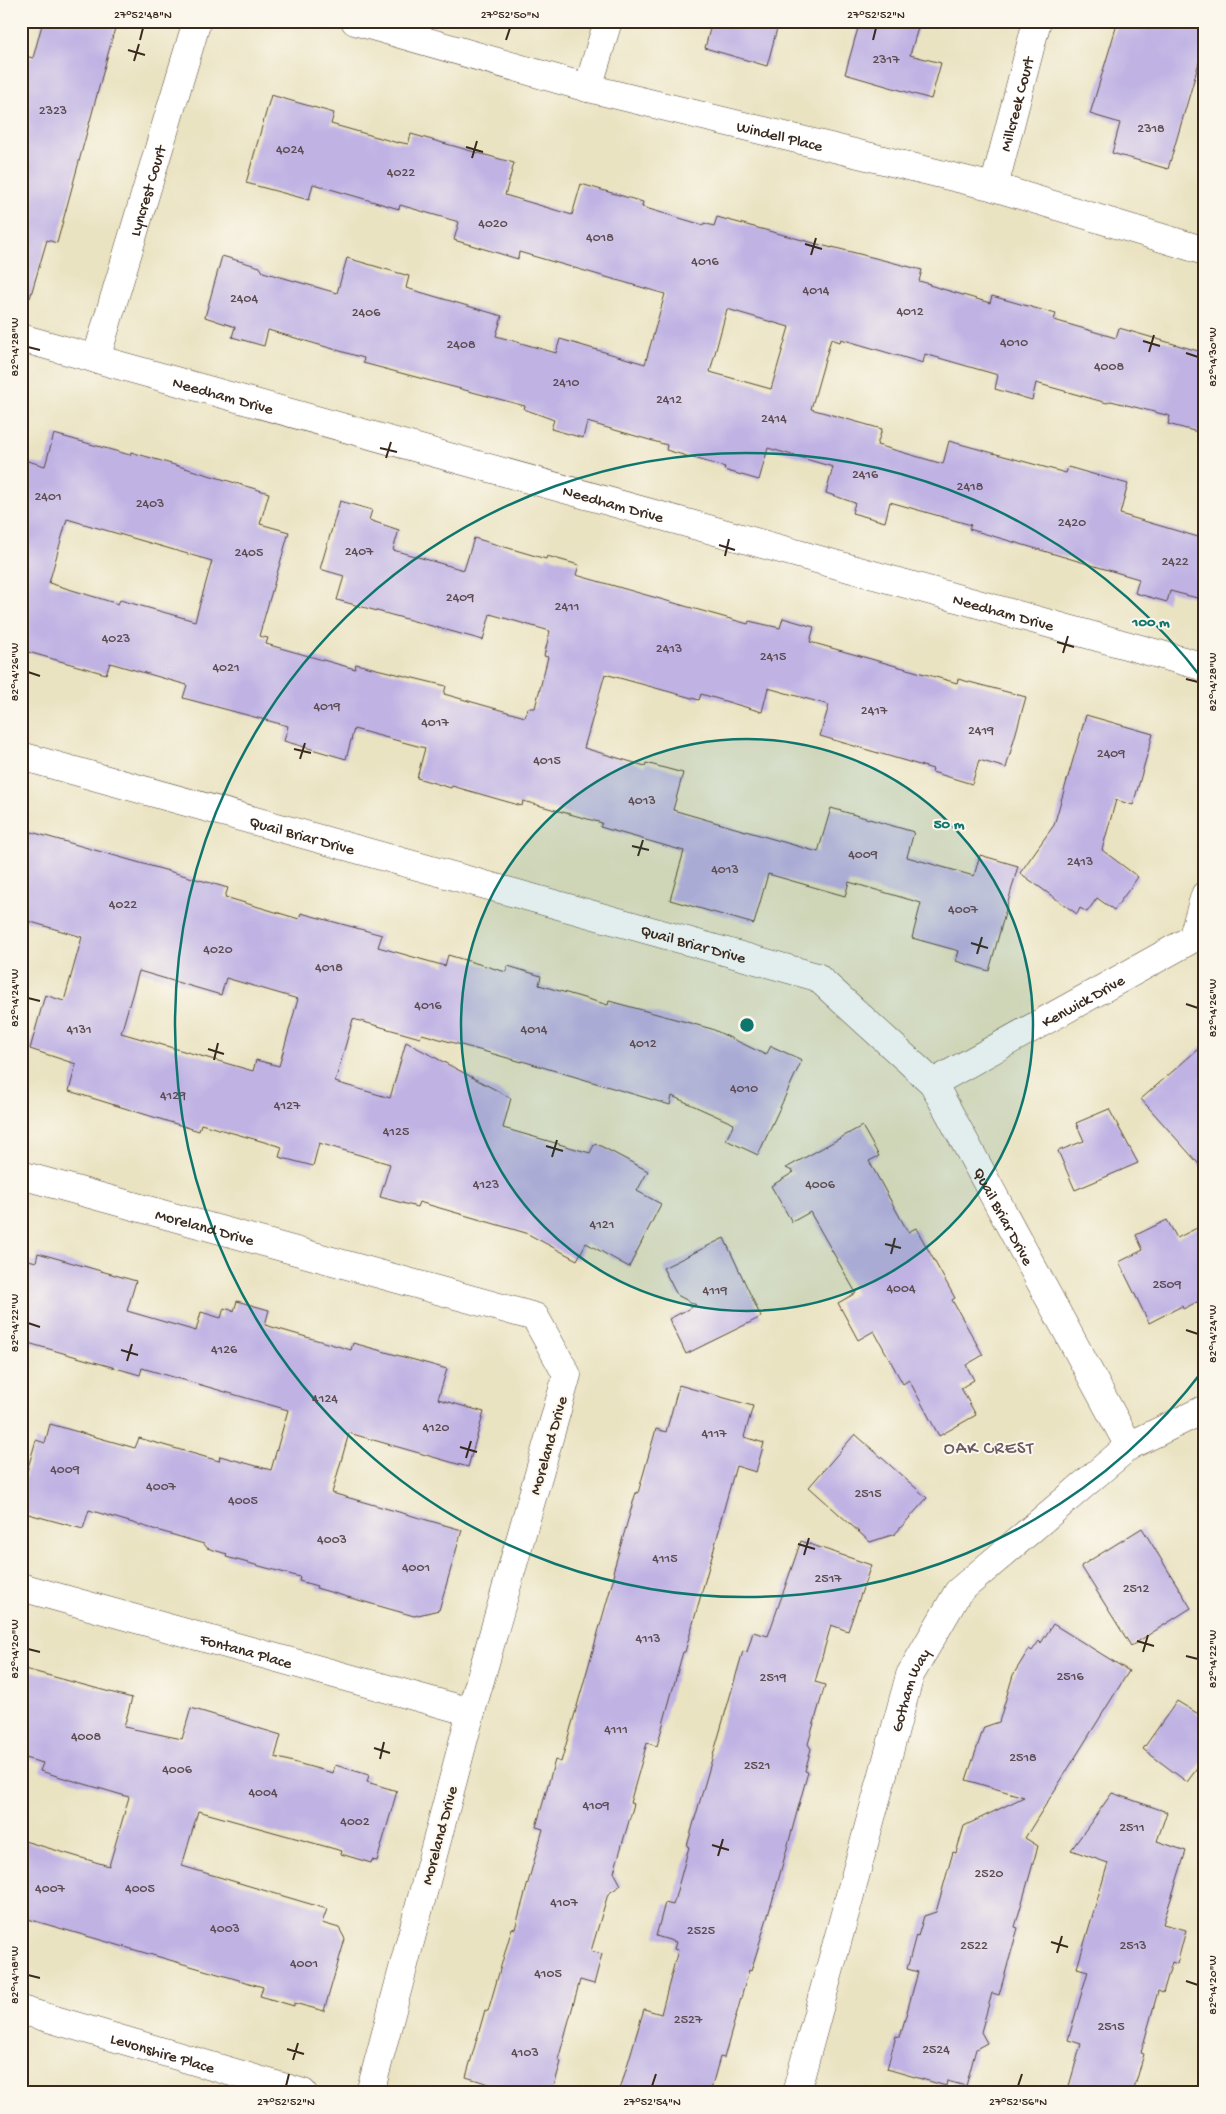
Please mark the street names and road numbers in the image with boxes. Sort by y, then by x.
street label: Millcreek Court [998,54,1041,154]
street label: Windell Place [734,119,825,158]
street label: Lyncrest Court [127,142,173,239]
street label: Needham Drive [170,375,276,421]
street label: Needham Drive [560,483,666,529]
street label: Needham Drive [950,591,1056,638]
street label: Quail Briar Drive [247,814,357,861]
street label: Quail Briar Drive [638,922,748,970]
street label: Kenwick Drive [1039,972,1130,1034]
street label: Quail Briar Drive [967,1165,1036,1270]
street label: Moreland Drive [153,1207,256,1252]
street label: Moreland Drive [527,1394,574,1497]
street label: Fontana Place [196,1631,294,1675]
street label: Gotham Way [889,1646,936,1735]
street label: Moreland Drive [419,1784,464,1887]
street label: Levonshire Place [108,2031,217,2080]

